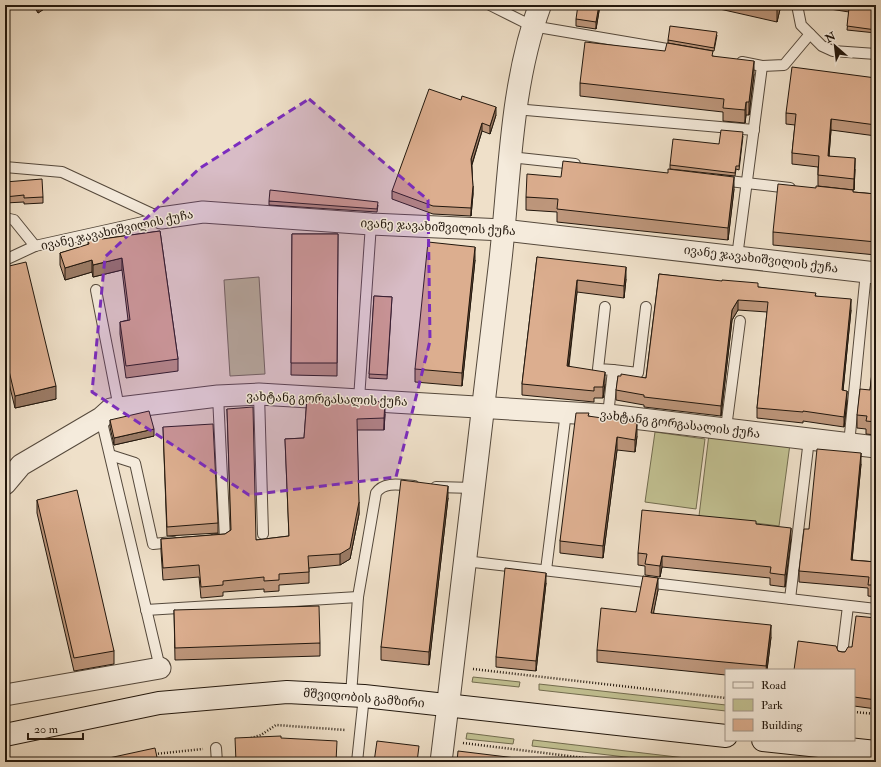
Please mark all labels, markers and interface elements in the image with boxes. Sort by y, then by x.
north arrow [815,26,855,66]
text: N [822,29,839,46]
street label: ივანე ჯავახიშვილის ქუჩა [40,207,195,254]
street label: ივანე ჯავახიშვილის ქუჩა [360,216,516,239]
street label: ივანე ჯავახიშვილის ქუჩა [683,243,839,276]
street label: ვახტანგ გორგასალის ქუჩა [246,389,408,410]
street label: ვახტანგ გორგასალის ქუჩა [599,407,761,442]
legend [725,669,855,741]
text: Road [761,678,786,693]
street label: მშვიდობის გამზირი [303,686,425,711]
text: Park [761,698,783,713]
scale bar [28,715,83,741]
text: Building [761,718,804,733]
text: 20 m [34,722,59,737]

